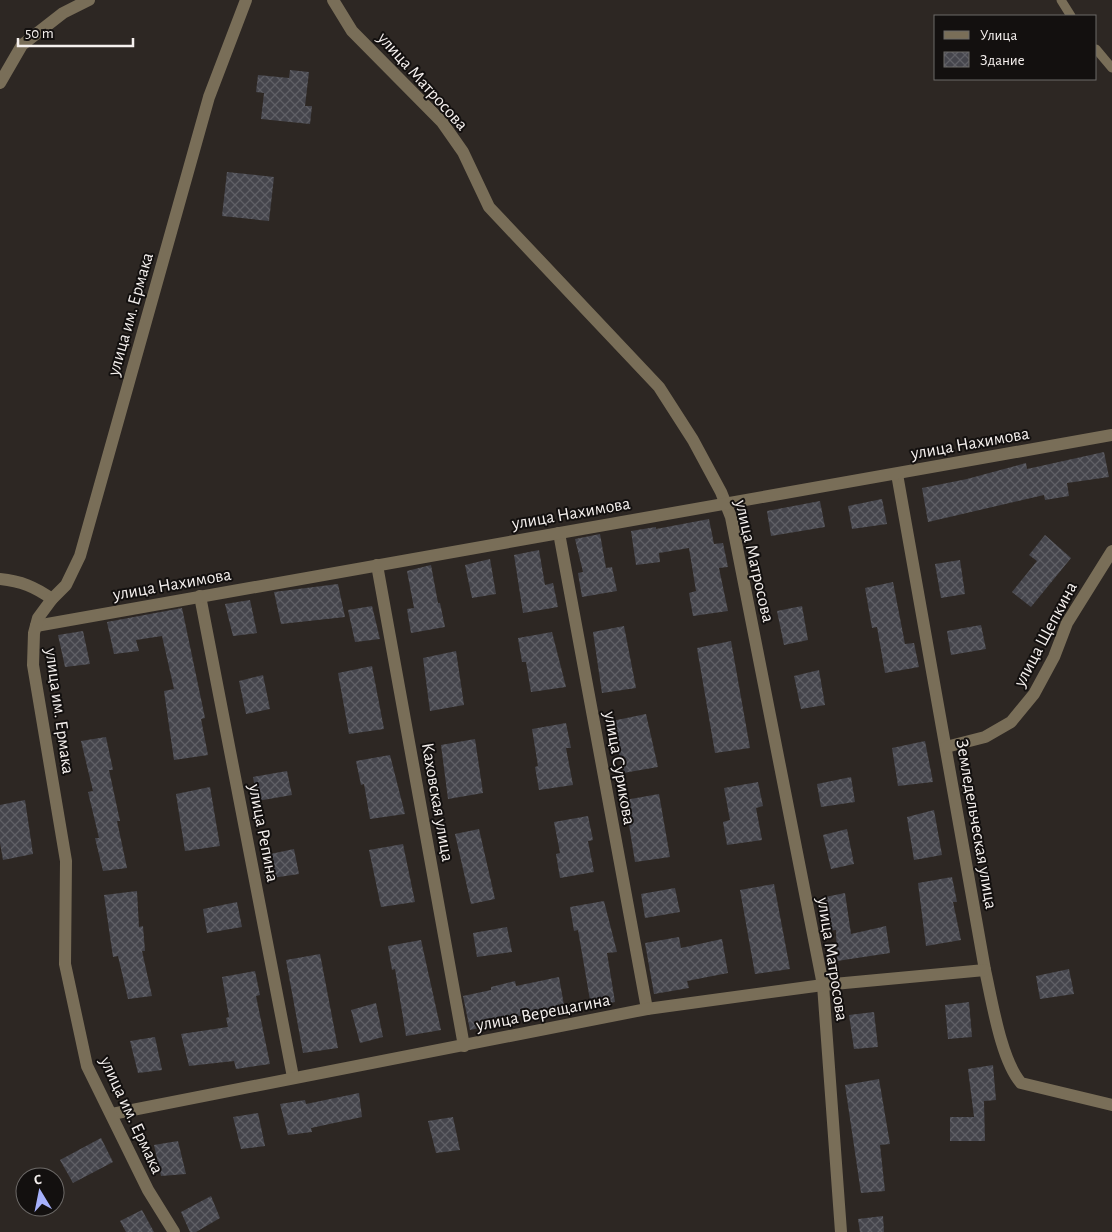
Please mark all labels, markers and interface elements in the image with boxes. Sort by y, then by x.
scale bar [18,15,132,47]
legend [934,15,1097,80]
text: 50 m [25,26,54,41]
street label: улица Матросова [373,28,471,134]
text: Улица [980,28,1017,43]
text: Здание [980,53,1025,68]
street label: улица им. Ермака [105,251,157,379]
street label: улица Нахимова [909,425,1031,463]
street label: улица Нахимова [510,495,632,533]
street label: улица Матросова [731,497,777,624]
street label: улица Нахимова [111,566,233,604]
street label: улица Щепкина [1010,579,1081,691]
street label: улица им. Ермака [41,646,77,775]
street label: улица Сурикова [600,709,638,826]
street label: Земледельческая улица [952,738,1000,911]
street label: Каховская улица [418,741,456,863]
street label: улица Репина [245,782,281,884]
street label: улица Матросова [813,895,851,1022]
street label: улица Верещагина [474,991,612,1035]
street label: улица им. Ермака [96,1053,166,1177]
north arrow [15,1167,65,1217]
text: С [33,1173,43,1188]

